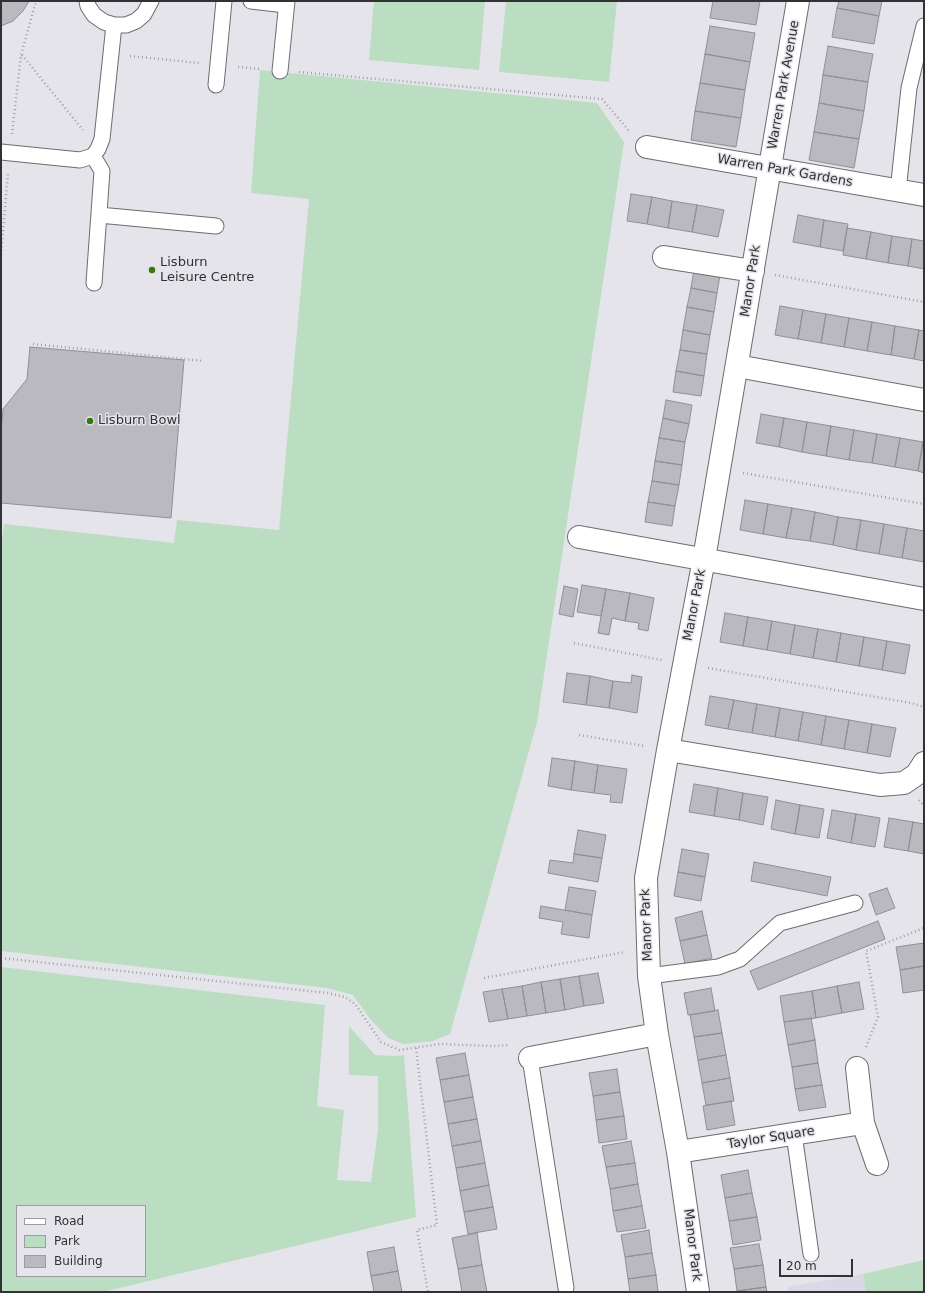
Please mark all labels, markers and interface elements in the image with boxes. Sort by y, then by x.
street label: Warren Park Avenue [765,19,803,151]
street label: Warren Park Gardens [716,151,854,191]
street label: Manor Park [738,244,764,318]
place label: Lisburn Leisure Centre [160,255,254,286]
marker: Lisburn Leisure Centre [147,265,157,275]
place label: Lisburn Bowl [98,413,181,429]
marker: Lisburn Bowl [85,416,95,426]
street label: Manor Park [680,568,710,642]
street label: Manor Park [638,888,656,962]
street label: Taylor Square [726,1123,816,1153]
legend [16,1205,146,1277]
street label: Manor Park [680,1208,704,1282]
text: Road [54,1214,84,1228]
text: Park [54,1234,80,1248]
scale bar [781,1251,855,1277]
text: Building [54,1254,103,1268]
text: 20 m [786,1259,817,1273]

